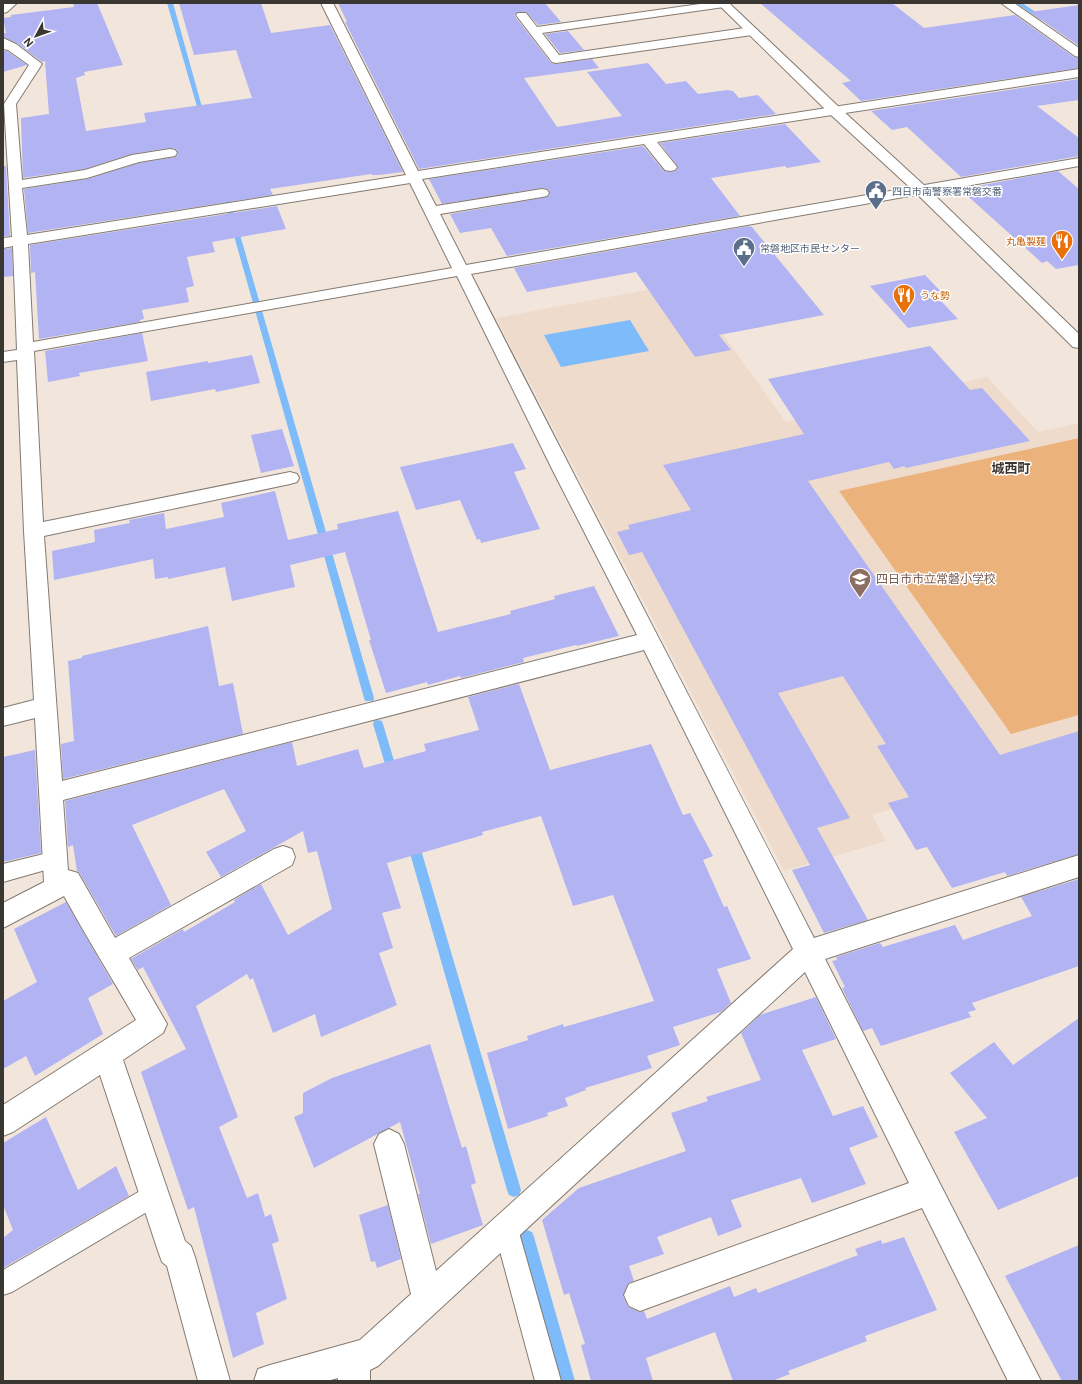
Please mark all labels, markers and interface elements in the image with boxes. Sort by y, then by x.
north arrow [16,16,56,56]
text: N [21,35,36,49]
public building icon: 四日市南警察署常磐交番 [863,178,889,211]
place label: 四日市南警察署常磐交番 [892,186,1002,197]
restaurant icon: 丸亀製麺 [1049,228,1075,261]
public building icon: 常磐地区市民センター [731,235,757,268]
place label: 丸亀製麺 [1006,236,1046,247]
place label: 常磐地区市民センター [760,243,860,254]
restaurant icon: うな勢 [891,282,917,315]
place label: うな勢 [920,290,950,301]
district label: 城西町 [991,461,1031,476]
school or university icon: 四日市市立常磐小学校 [847,566,873,599]
place label: 四日市市立常磐小学校 [876,572,996,586]

